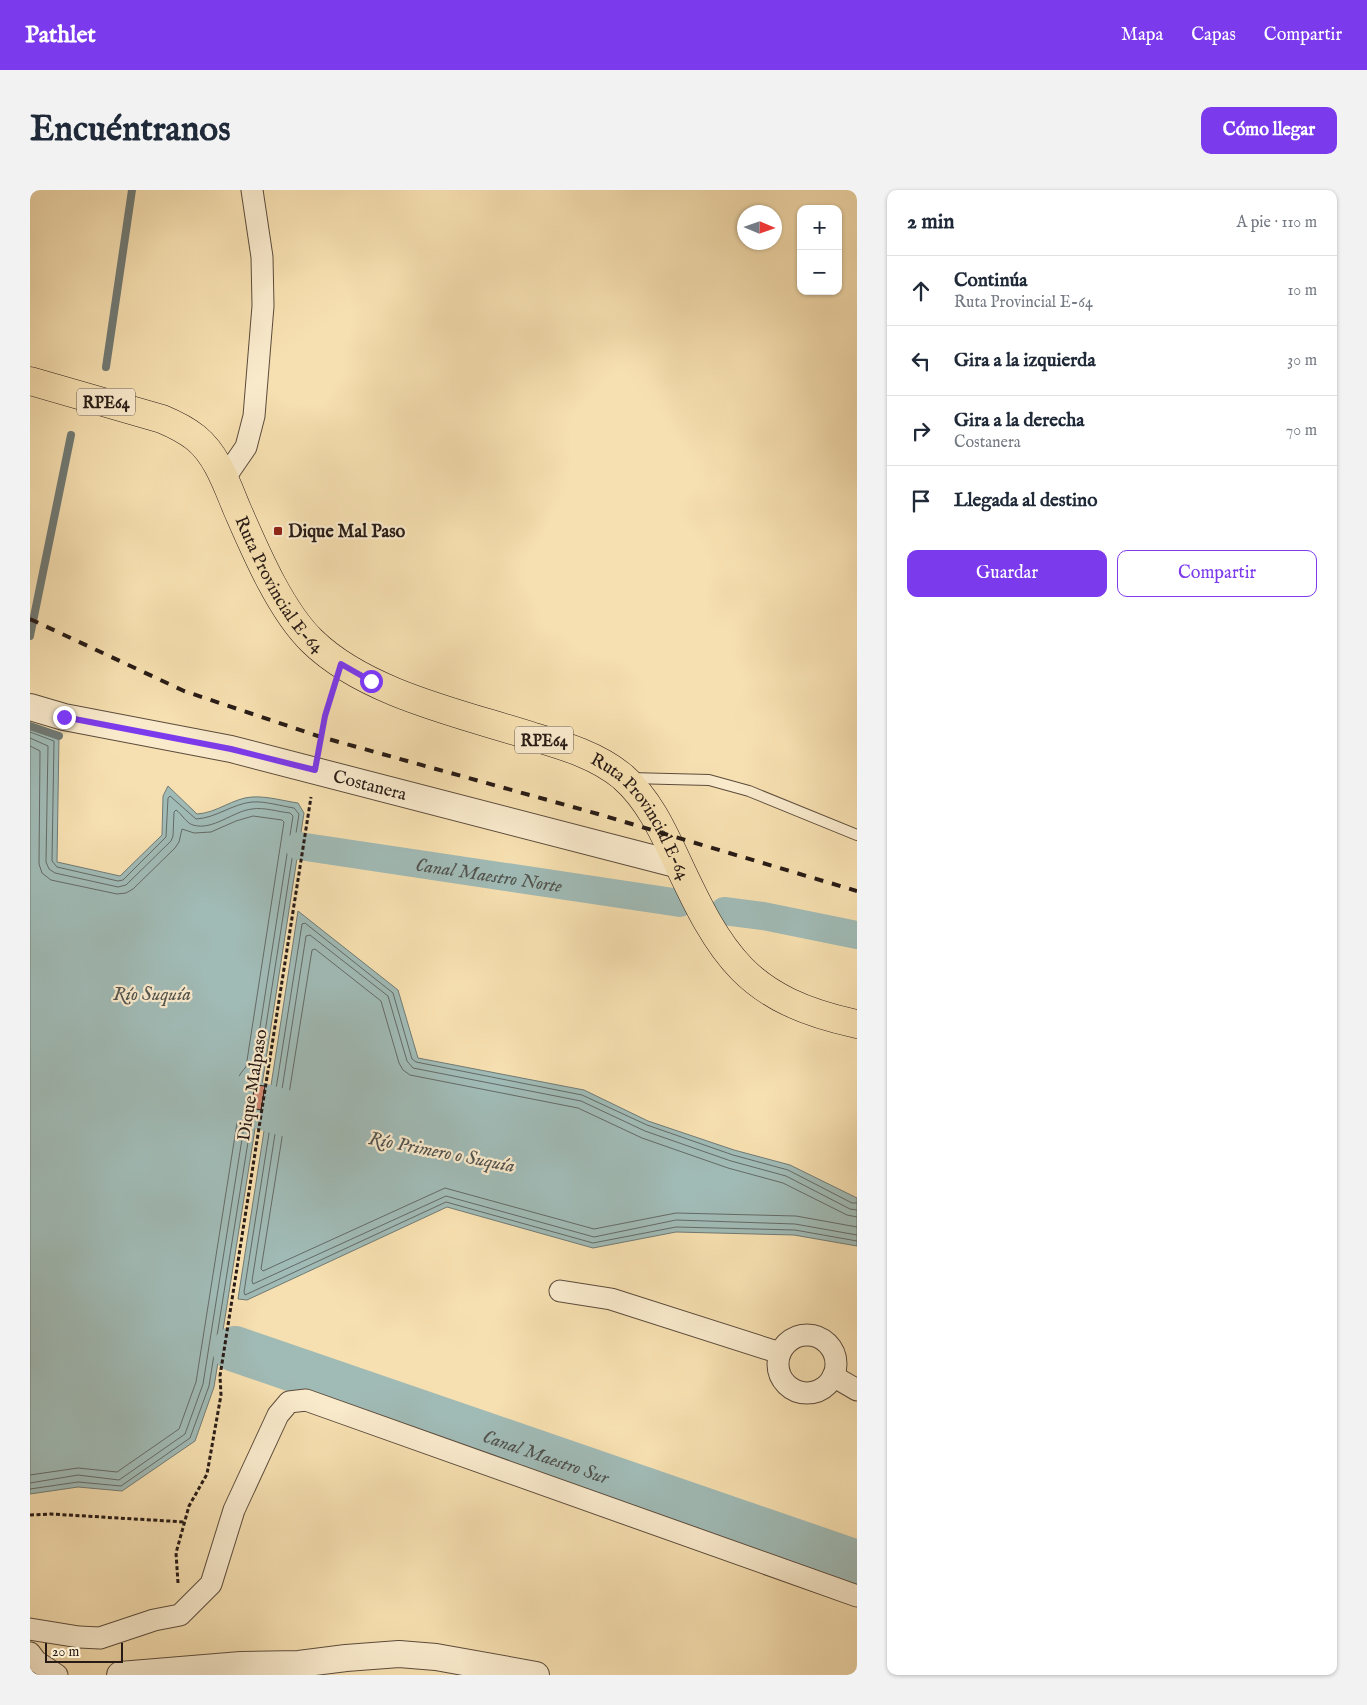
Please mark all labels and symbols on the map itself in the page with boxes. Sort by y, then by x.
north arrow [737,205,782,250]
road number: RPE64 [77,388,135,416]
street label: Ruta Provincial E-64 [228,513,328,659]
place label: Dique Mal Paso [288,521,406,544]
marker: Dique Mal Paso [272,525,284,537]
route start [360,670,383,693]
route end [53,706,76,729]
road number: RPE64 [515,726,573,754]
street label: Ruta Provincial E-64 [586,749,694,884]
street label: Costanera [330,766,409,807]
water label: Canal Maestro Norte [414,854,564,899]
water label: Río Suquía [113,983,191,1007]
street label: Dique Malpaso [233,1027,274,1143]
water label: Río Primero o Suquía [367,1127,517,1179]
water label: Canal Maestro Sur [479,1425,613,1491]
scale bar [45,1640,122,1663]

